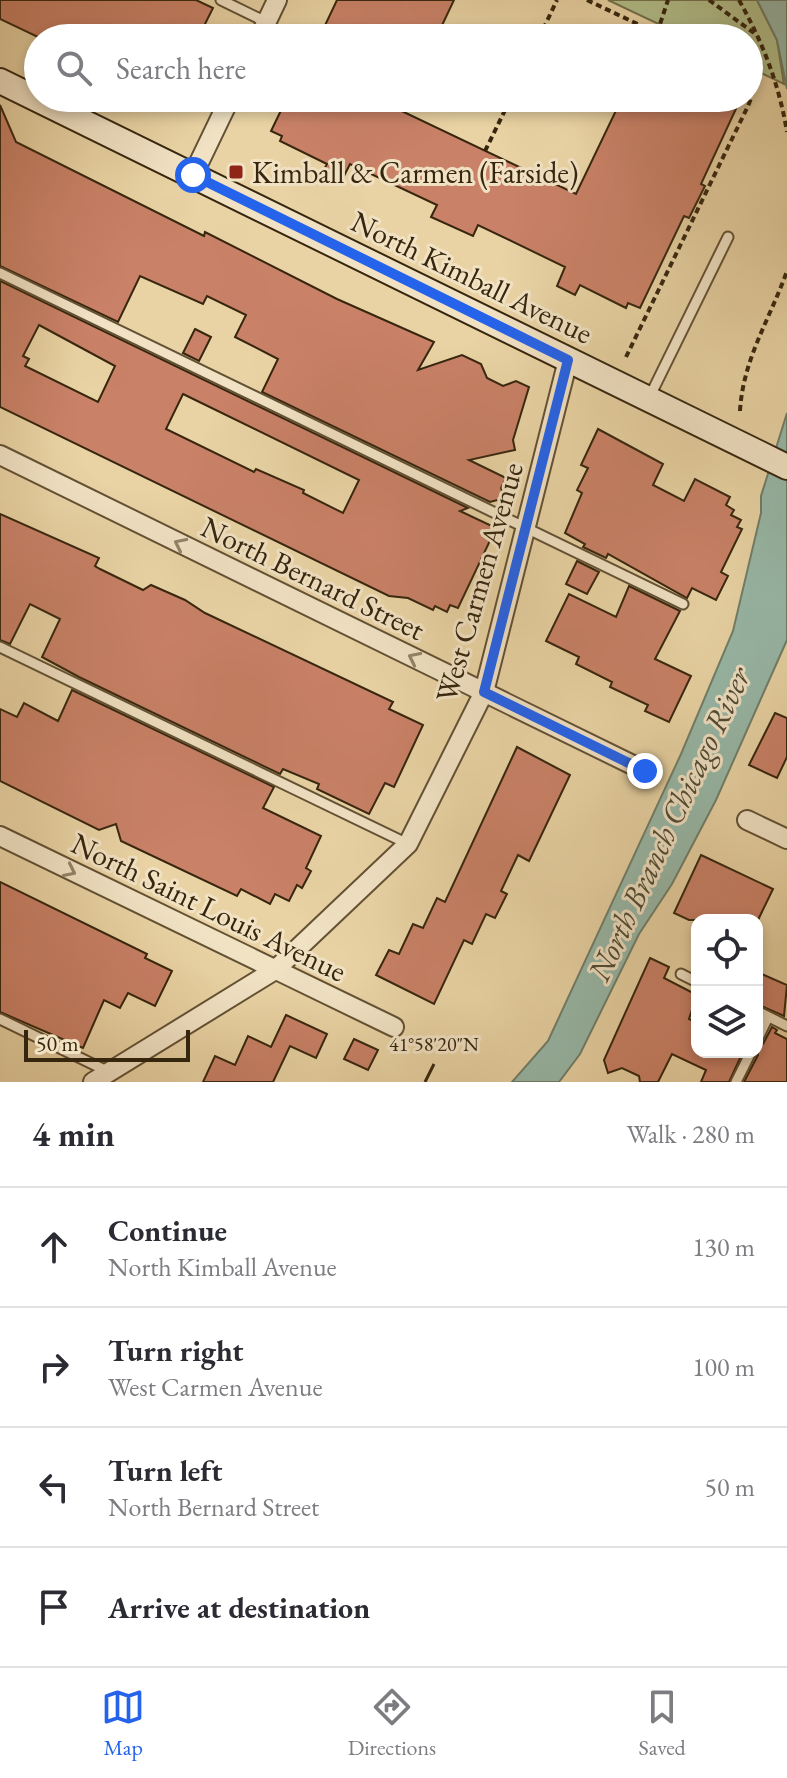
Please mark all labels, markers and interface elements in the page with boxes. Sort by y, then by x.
search box [24,24,763,112]
icon: search [52,46,96,90]
text: Search here [116,49,246,88]
place label: Kimball & Carmen (Farside) [252,153,578,192]
route start [175,157,211,193]
marker: Kimball & Carmen (Farside) [227,163,245,181]
street label: North Kimball Avenue [345,202,599,352]
street label: West Carmen Avenue [426,458,532,706]
street label: North Bernard Street [195,507,432,649]
one-way arrow [174,538,189,553]
one-way arrow [407,652,422,668]
water label: North Branch Chicago River [577,659,761,989]
route end [627,753,663,789]
street label: North Saint Louis Avenue [65,823,353,991]
one-way arrow [62,861,77,876]
map controls [691,914,763,1058]
button: locate [691,914,763,986]
button: layers [691,986,763,1058]
scale bar [24,1026,190,1062]
text: 50 m [36,1029,79,1058]
text: 41°58'20"N [389,1031,479,1057]
text: 4 min [32,1112,115,1156]
text: Walk · 280 m [627,1117,755,1151]
text: Continue [108,1211,227,1250]
icon: ahead [32,1225,76,1269]
text: 130 m [692,1230,755,1264]
text: North Kimball Avenue [108,1250,337,1284]
text: Turn right [108,1331,244,1370]
icon: right [32,1345,76,1389]
text: 100 m [692,1350,755,1384]
text: West Carmen Avenue [108,1370,323,1404]
text: Turn left [108,1451,222,1490]
icon: left [32,1465,76,1509]
text: 50 m [705,1470,755,1504]
text: North Bernard Street [108,1490,319,1524]
icon: arrive [32,1585,76,1629]
text: Arrive at destination [108,1588,370,1627]
tab: Map [101,1685,145,1762]
tab: Directions [348,1685,436,1762]
tab: Saved [639,1685,686,1762]

